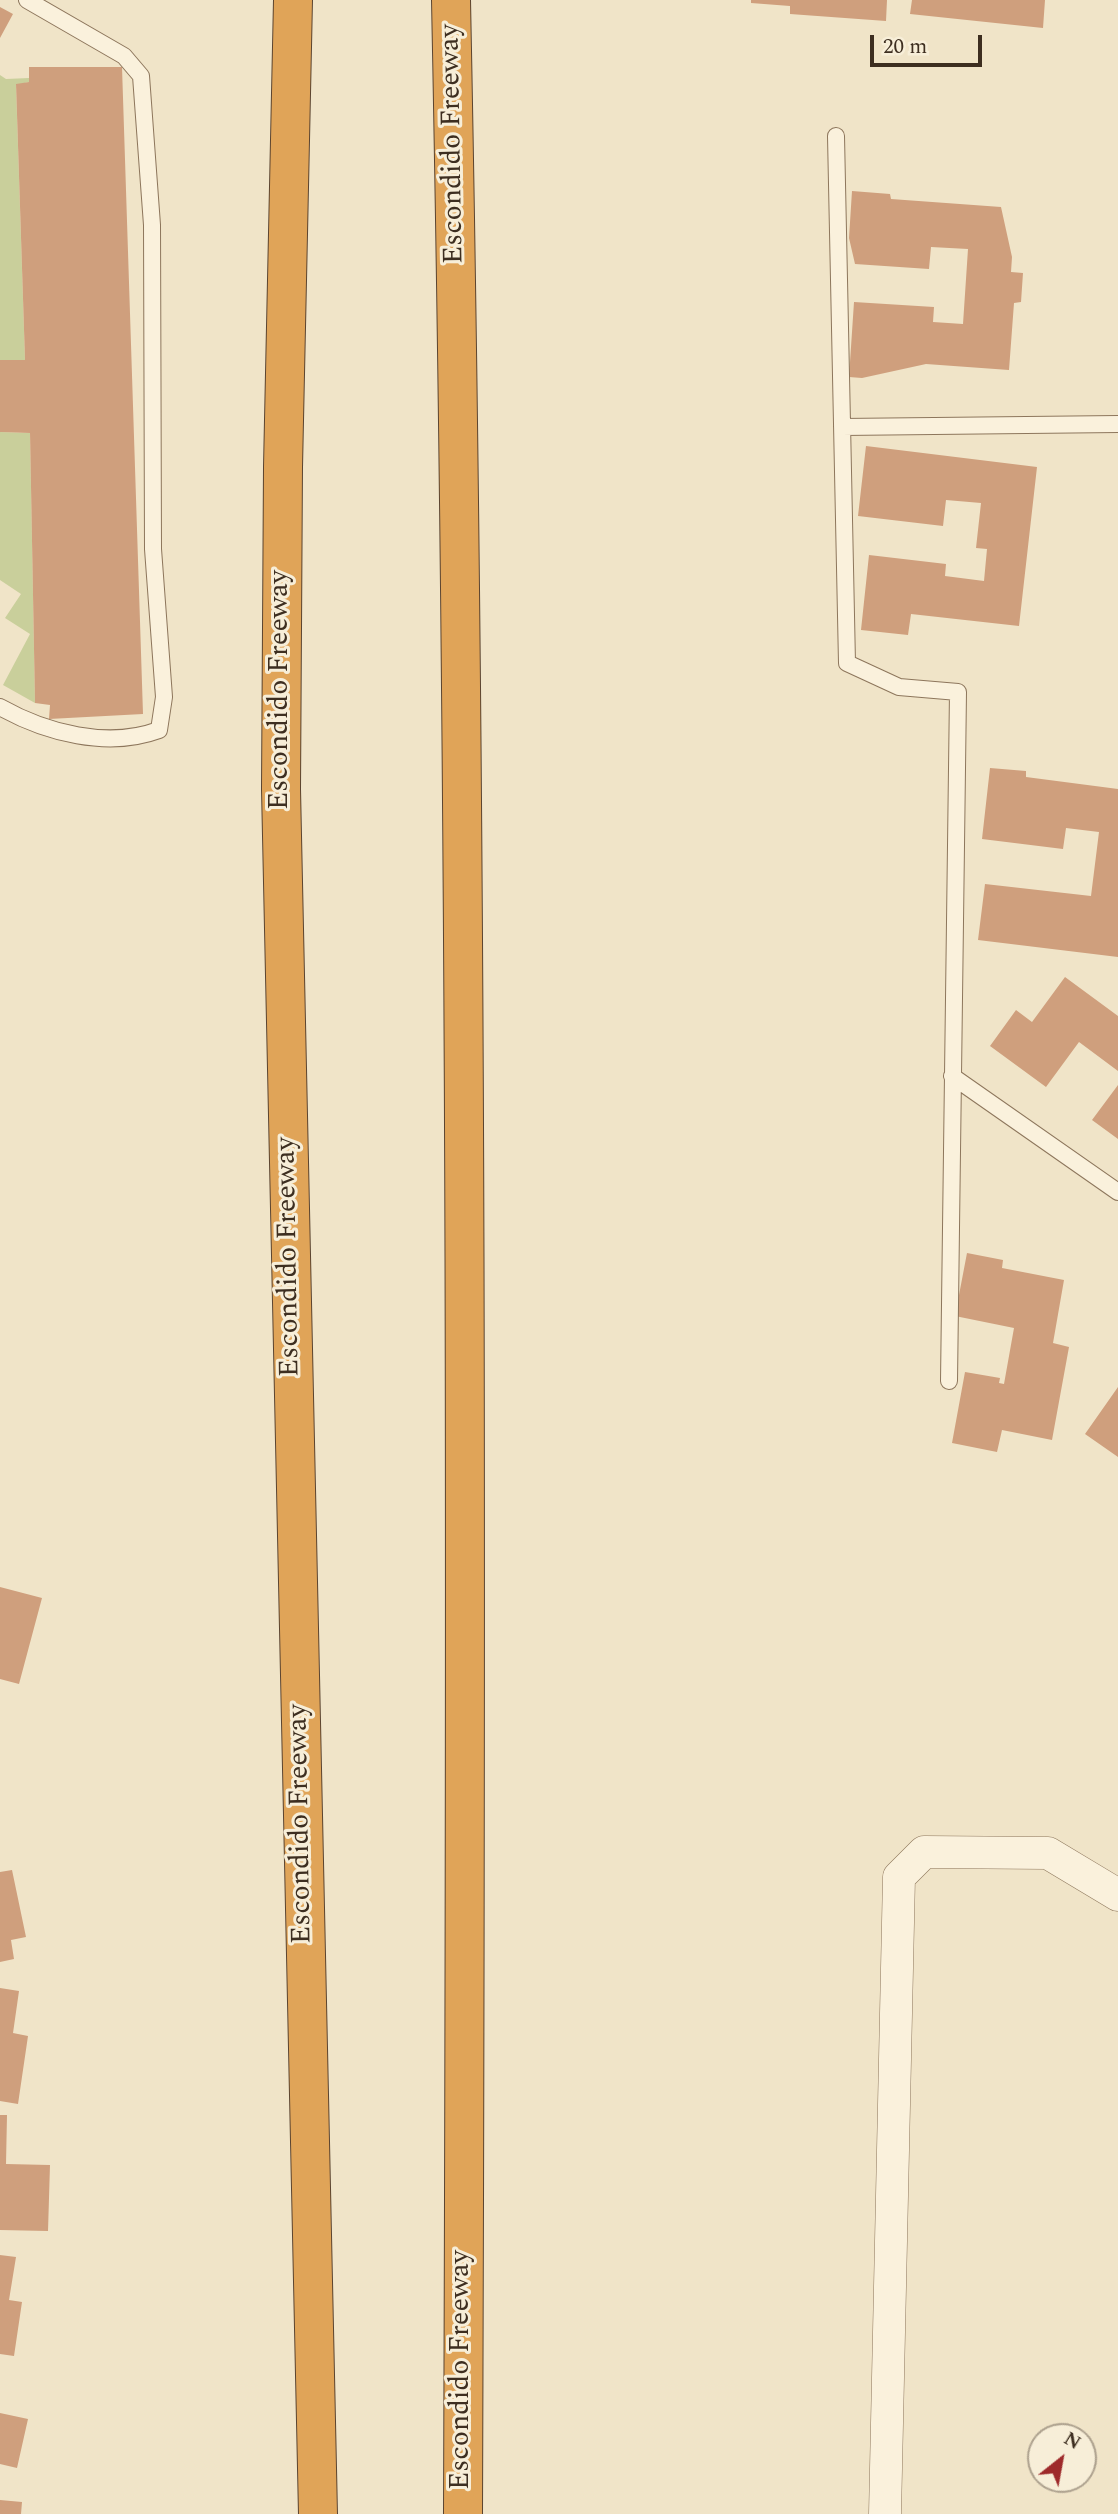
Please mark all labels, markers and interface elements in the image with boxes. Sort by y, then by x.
scale bar [873,21,985,65]
street label: Escondido Freeway [435,24,473,264]
text: 20 m [883,31,927,63]
street label: Escondido Freeway [265,570,299,810]
street label: Escondido Freeway [271,1137,309,1377]
street label: Escondido Freeway [283,1704,321,1944]
street label: Escondido Freeway [446,2250,480,2490]
north arrow [1027,2423,1097,2493]
text: N [1058,2425,1086,2458]

